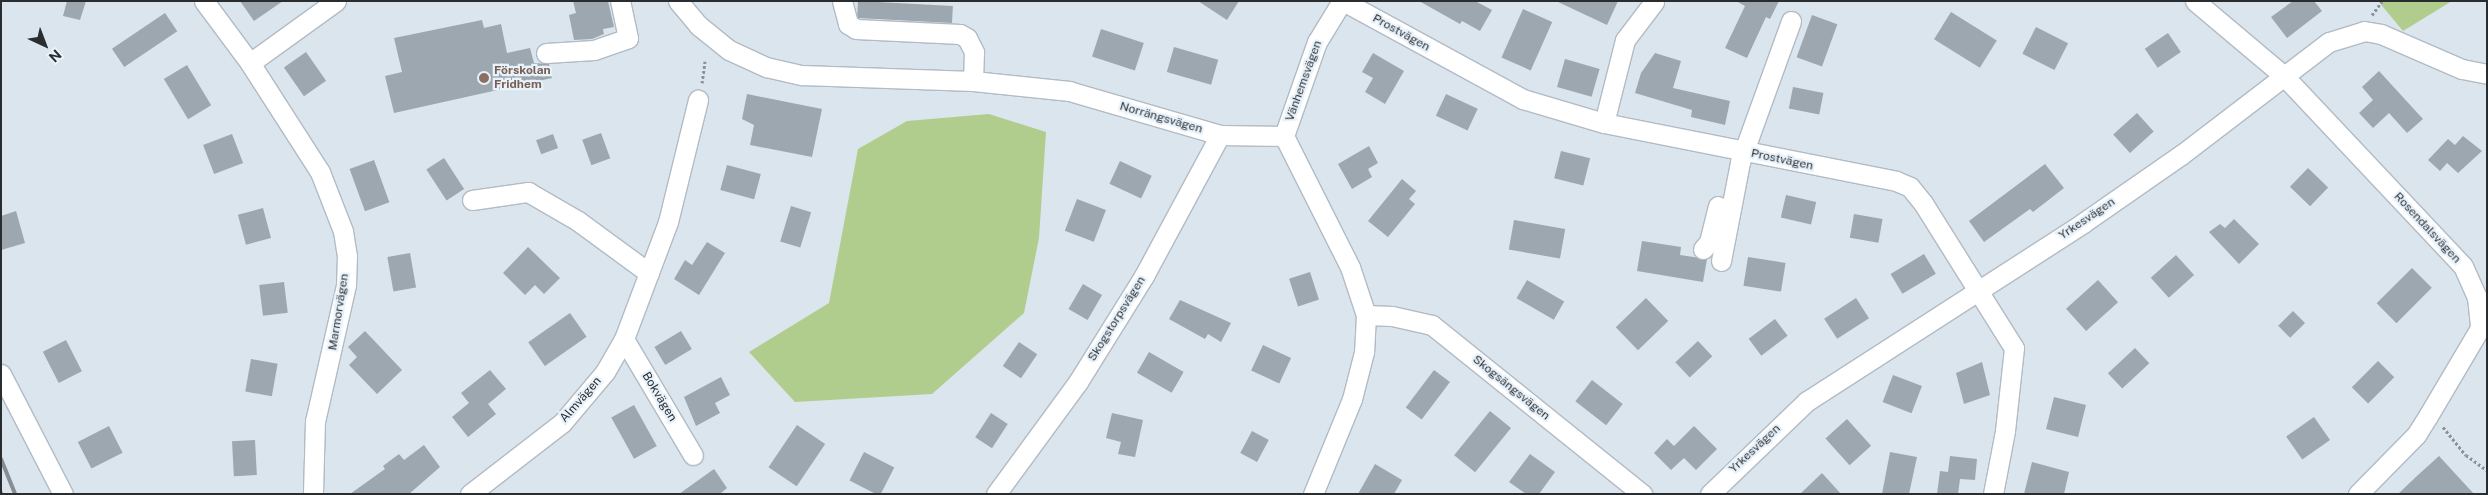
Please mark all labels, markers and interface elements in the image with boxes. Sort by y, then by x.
street label: Prostvägen [1370,11,1432,55]
north arrow [20,20,70,70]
street label: Vänhemsvägen [1283,39,1325,123]
text: N [46,46,65,66]
place label: Förskolan Fridhem [494,64,551,92]
marker: Förskolan Fridhem [478,72,490,84]
street label: Norrängsvägen [1118,99,1204,137]
street label: Prostvägen [1750,146,1814,174]
street label: Rosendalsvägen [2391,190,2463,266]
street label: Yrkesvägen [2056,195,2118,243]
street label: Marmorvägen [326,273,352,351]
street label: Skogstorpsvägen [1085,274,1149,364]
street label: Skogsängsvägen [1470,353,1552,423]
street label: Bokvägen [639,370,679,424]
street label: Almvägen [557,374,605,426]
street label: Yrkesvägen [1726,422,1784,476]

